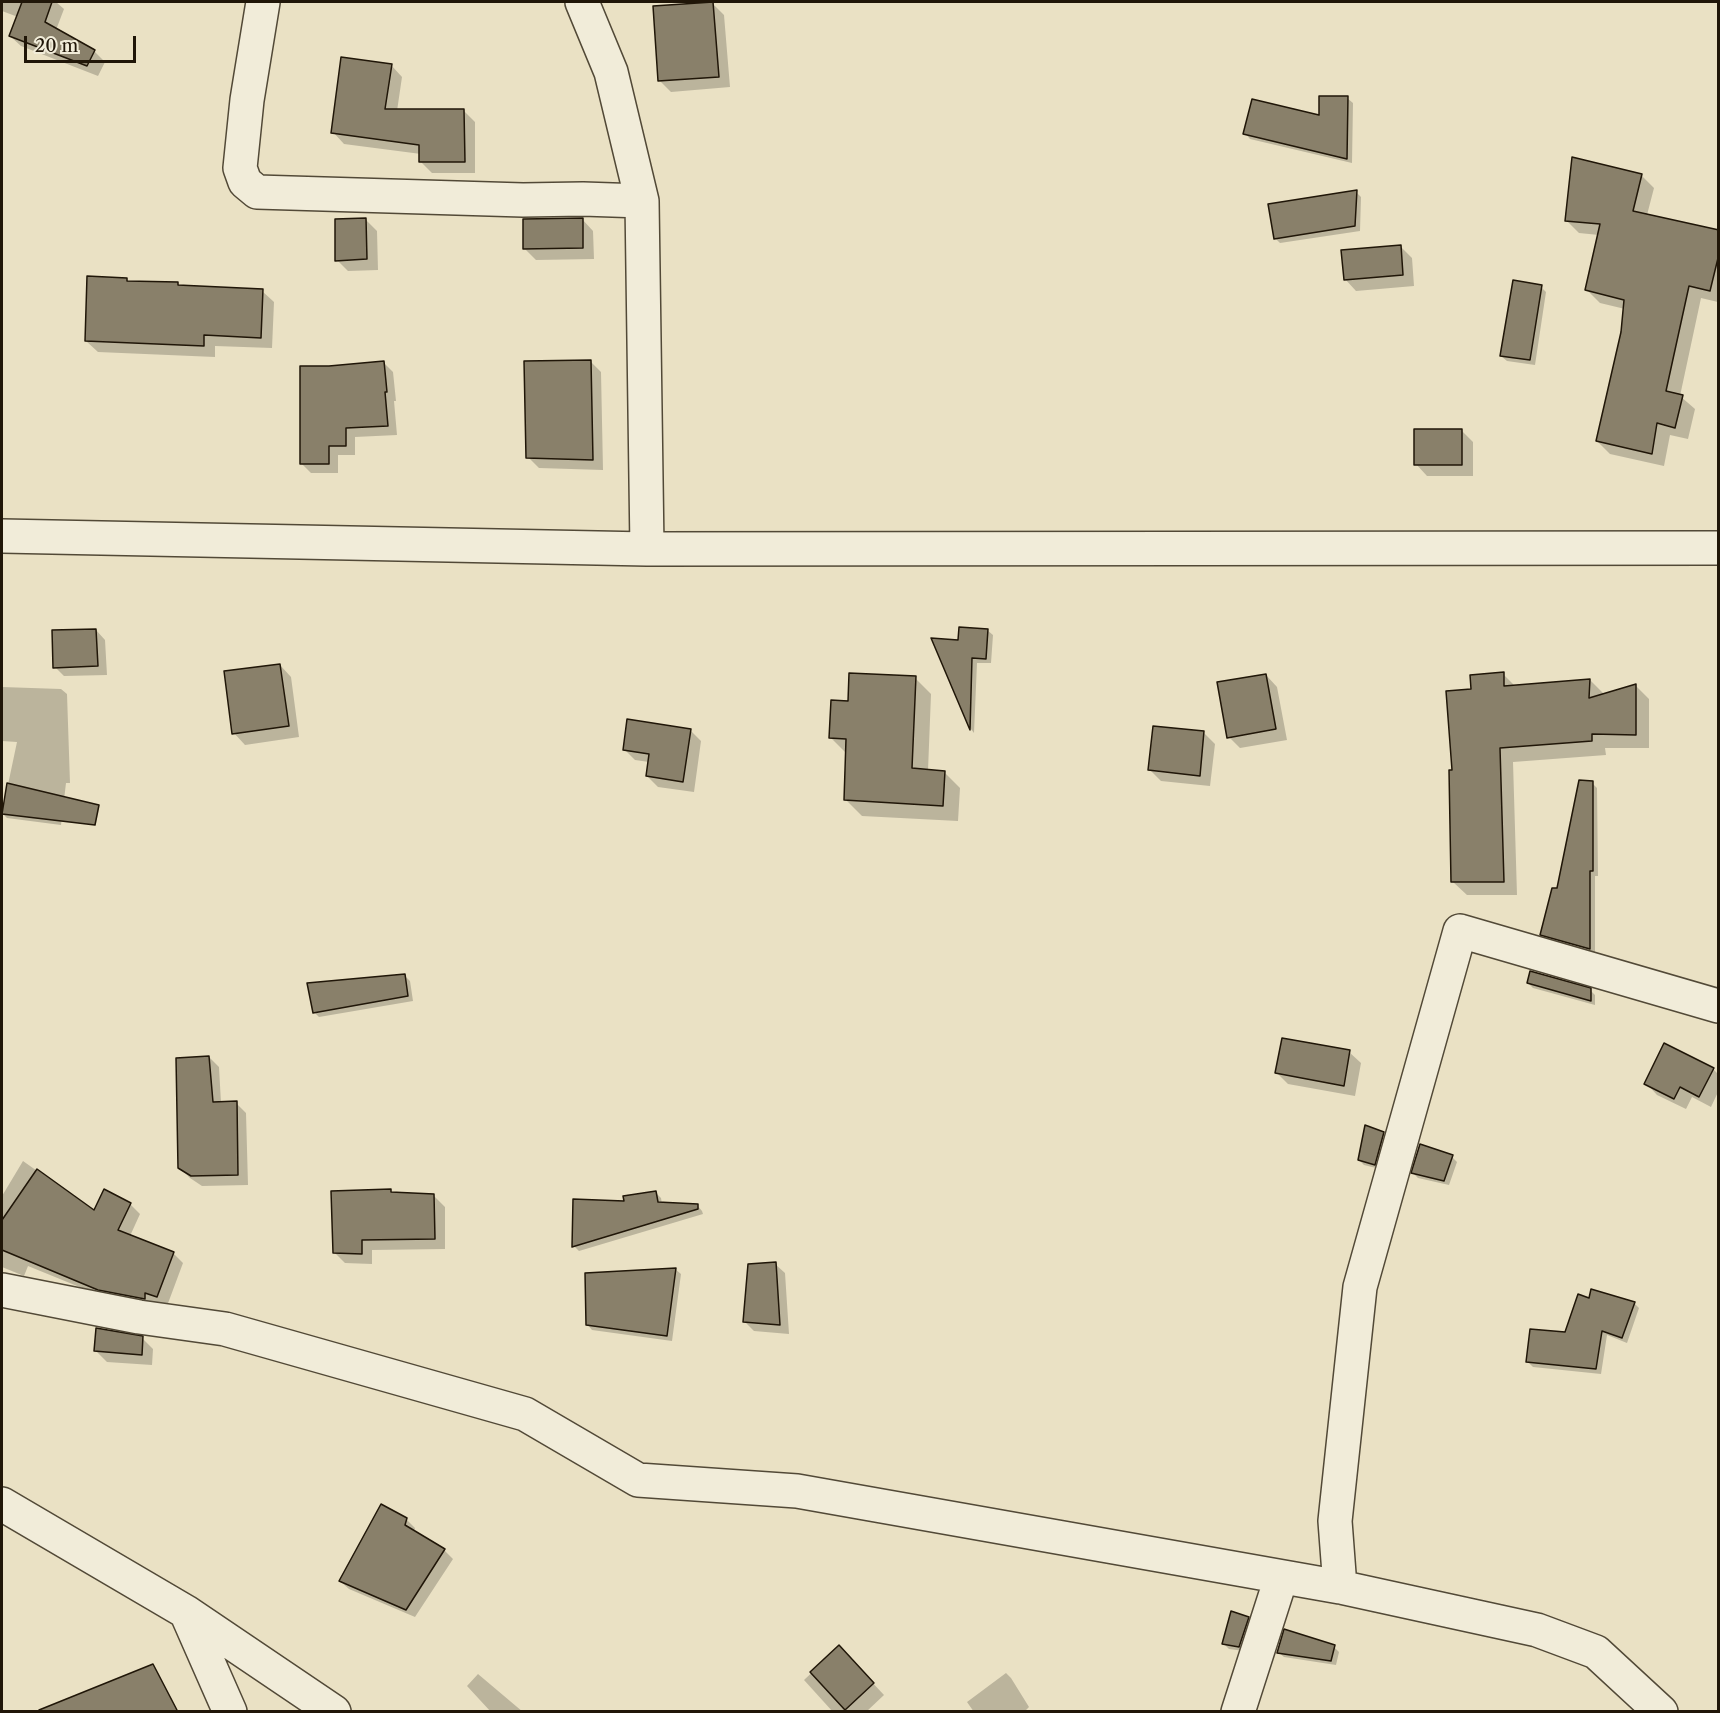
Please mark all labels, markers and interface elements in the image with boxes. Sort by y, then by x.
scale bar [27,24,140,62]
text: 20 m [35,35,78,57]

